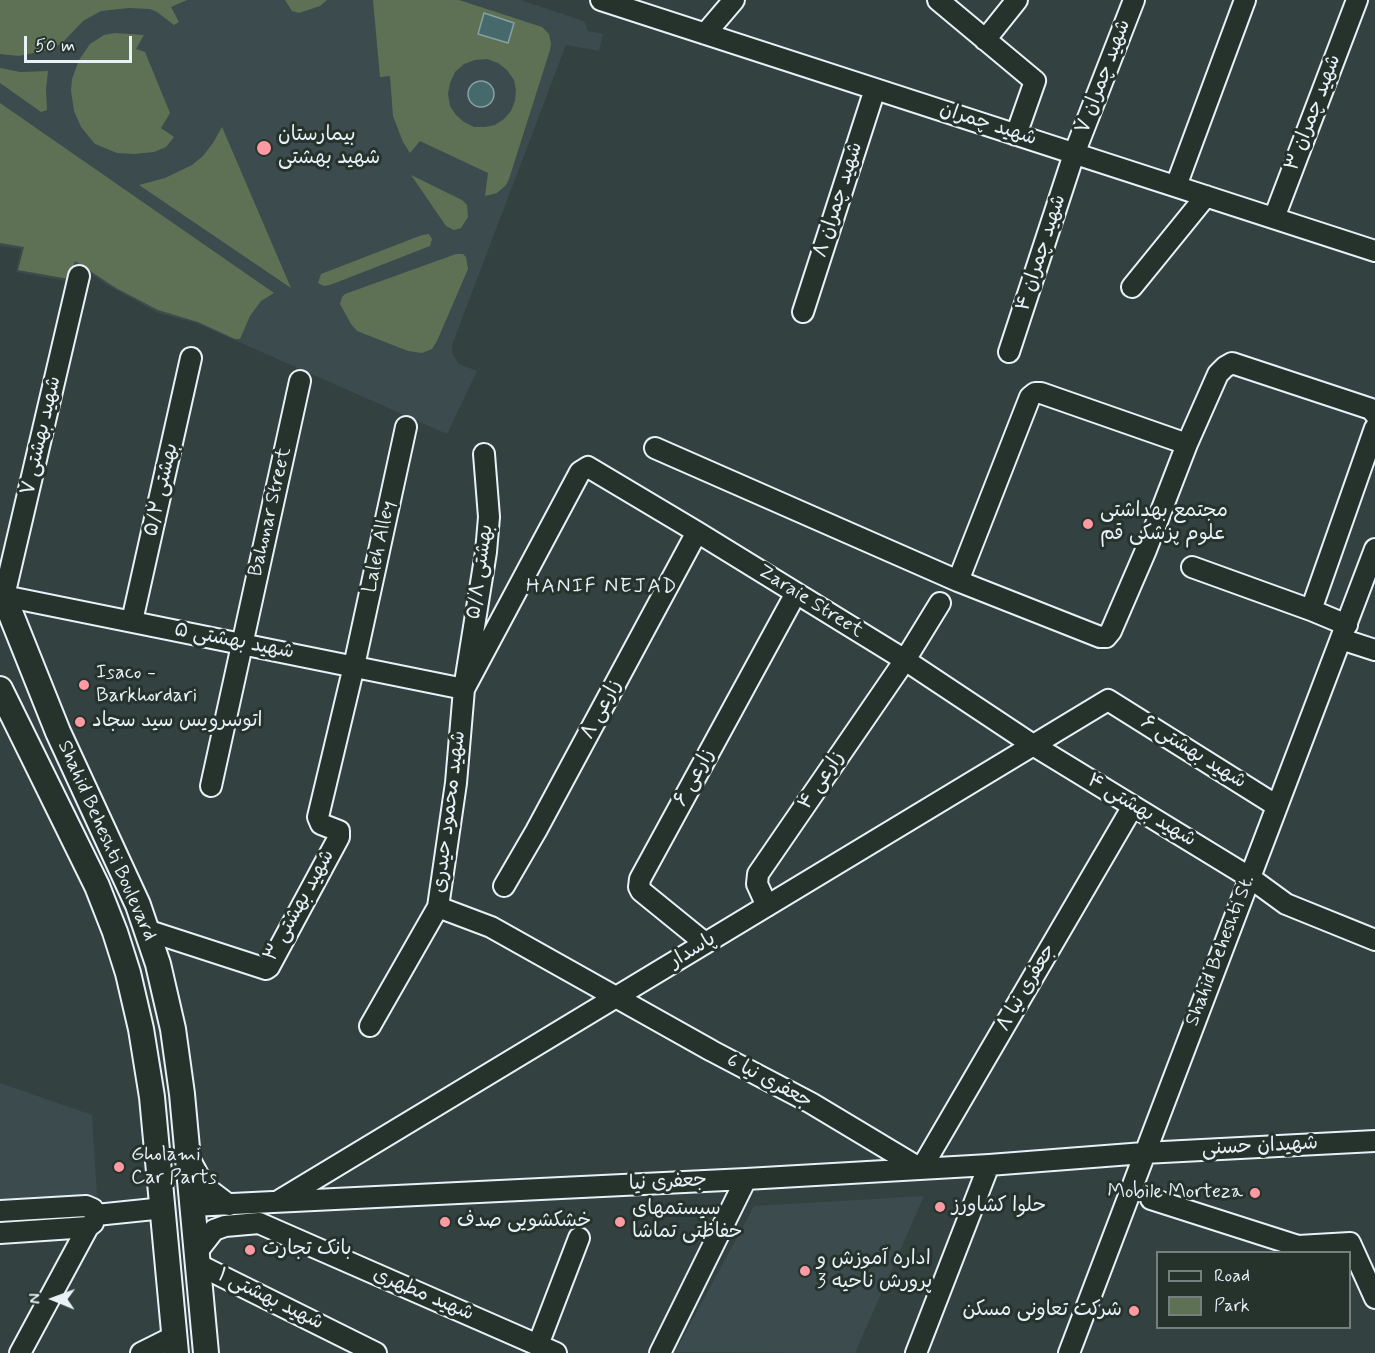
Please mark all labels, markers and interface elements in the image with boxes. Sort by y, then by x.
street label: شهید چمران ۷ [1071,17,1137,137]
scale bar [27,24,135,62]
text: 50 m [35,34,75,58]
street label: شهید چمران ۳ [1281,52,1347,174]
street label: شهید چمران [936,98,1040,152]
place label: بیمارستان شهید بهشتی [278,124,380,171]
marker: بیمارستان شهید بهشتی [255,139,273,157]
street label: شهید چمران ۸ [809,139,869,261]
street label: شهید چمران ۴ [1012,192,1072,314]
street label: شهید بهشتی ۷ [17,374,67,498]
street label: بهشتی ۵/۲ [140,441,184,539]
street label: Bahonar Street [244,445,298,579]
street label: Laleh Alley [359,499,401,595]
place label: مجتمع بهداشتی علوم پزشکی قم [1100,500,1228,547]
marker: مجتمع بهداشتی علوم پزشکی قم [1081,517,1095,531]
street label: بهشتی ۵/۸ [462,523,500,621]
street label: Zaraie Street [753,560,867,644]
district label: HANIF NEJAD [525,575,679,601]
street label: شهید بهشتی ۵ [172,619,296,665]
place label: Isaco - Barkhordari [96,662,197,709]
street label: زارعی ۸ [576,676,628,744]
marker: Isaco - Barkhordari [77,678,91,692]
place label: اتوسرویس سید سجاد [92,710,262,734]
street label: شهید بهشتی ۶ [1136,711,1250,795]
marker: اتوسرویس سید سجاد [73,715,87,729]
street label: شهید محمود حیدری [428,729,472,895]
street label: Shahid Beheshti Boulevard [51,737,161,945]
street label: زارعی ۶ [669,745,721,811]
street label: زارعی ۴ [794,747,850,815]
street label: شهید بهشتی ۴ [1082,769,1200,853]
street label: شهید بهشتی ۳ [259,846,341,966]
street label: Shahid Beheshti St. [1181,872,1261,1030]
street label: پاسدار [665,928,721,974]
street label: جعفری نیا ۸ [992,940,1062,1036]
street label: جعفری نیا 6 [722,1049,816,1115]
street label: شهیدان حسنی [1201,1132,1319,1162]
place label: Gholami Car Parts [131,1144,217,1191]
marker: Gholami Car Parts [112,1160,126,1174]
street label: جعفری نیا [628,1169,708,1197]
place label: Mobile Morteza [1107,1181,1243,1205]
marker: Mobile Morteza [1248,1186,1262,1200]
place label: حلوا کشاورز [952,1195,1046,1219]
place label: سیستمهای حفاظتی تماشا [632,1198,743,1245]
marker: حلوا کشاورز [933,1200,947,1214]
place label: خشکشویی صدف [457,1210,591,1234]
marker: خشکشویی صدف [438,1215,452,1229]
marker: سیستمهای حفاظتی تماشا [613,1215,627,1229]
place label: بانک تجارت [262,1238,352,1262]
marker: بانک تجارت [243,1243,257,1257]
place label: اداره آموزش و پرورش ناحیه 3 [817,1248,932,1295]
legend [1156,1251,1351,1329]
street label: شهید مطهری [369,1263,477,1327]
street label: شهید بهشتی ۱ [213,1264,327,1336]
marker: اداره آموزش و پرورش ناحیه 3 [798,1264,812,1278]
text: Road [1214,1264,1250,1288]
north arrow [24,1269,84,1329]
text: N [25,1293,46,1304]
text: Park [1214,1294,1250,1318]
place label: شرکت تعاونی مسکن [963,1299,1122,1323]
marker: شرکت تعاونی مسکن [1127,1304,1141,1318]

